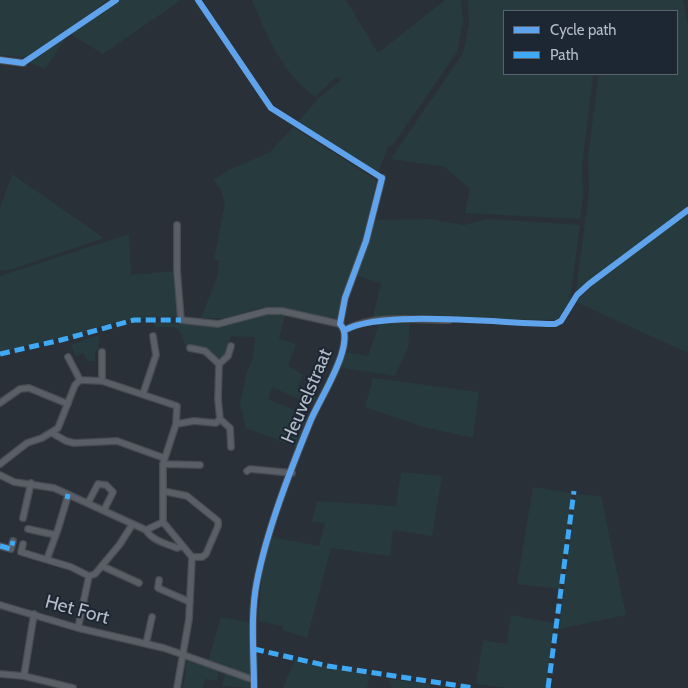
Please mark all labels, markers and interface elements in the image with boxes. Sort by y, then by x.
legend [503,10,678,75]
text: Cycle path [550,21,616,39]
text: Path [550,46,579,64]
street label: Heuvelstraat [277,345,337,447]
street label: Het Fort [42,591,112,629]

